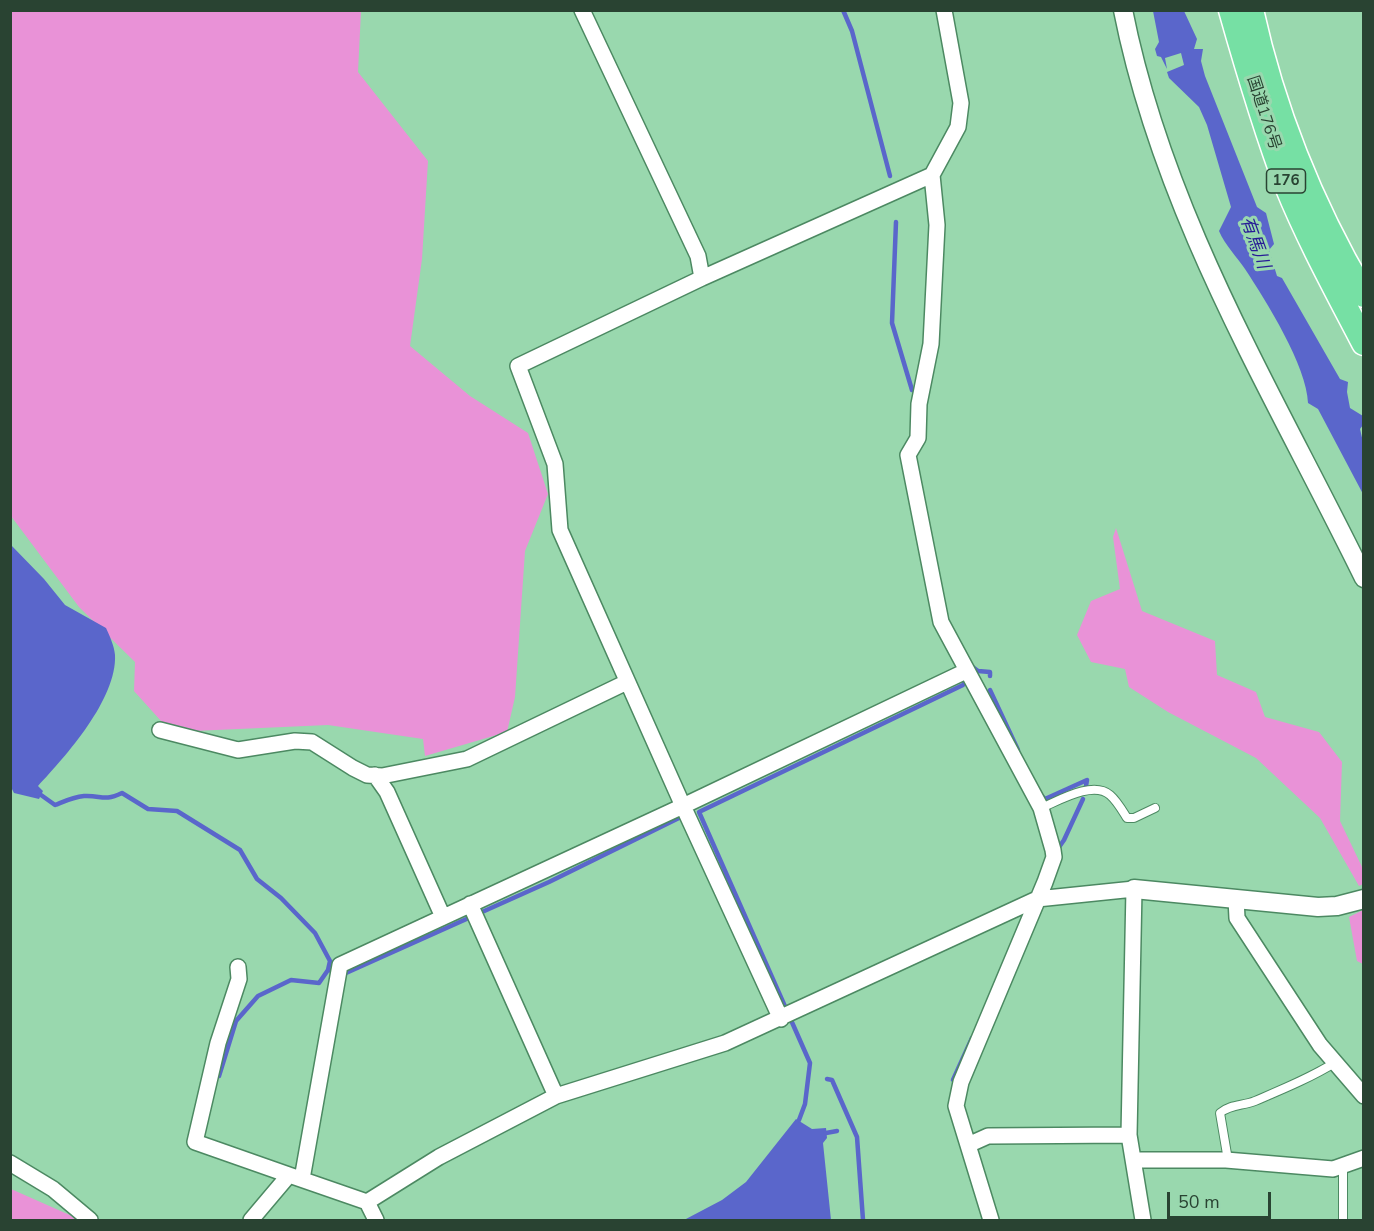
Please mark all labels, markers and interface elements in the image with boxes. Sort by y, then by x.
street label: 国道176号 [1242,74,1284,152]
road number: 176 [1266,169,1306,193]
water label: 有馬川 [1235,214,1273,272]
scale bar [1170,1180,1274,1218]
text: 50 m [1178,1190,1220,1214]

